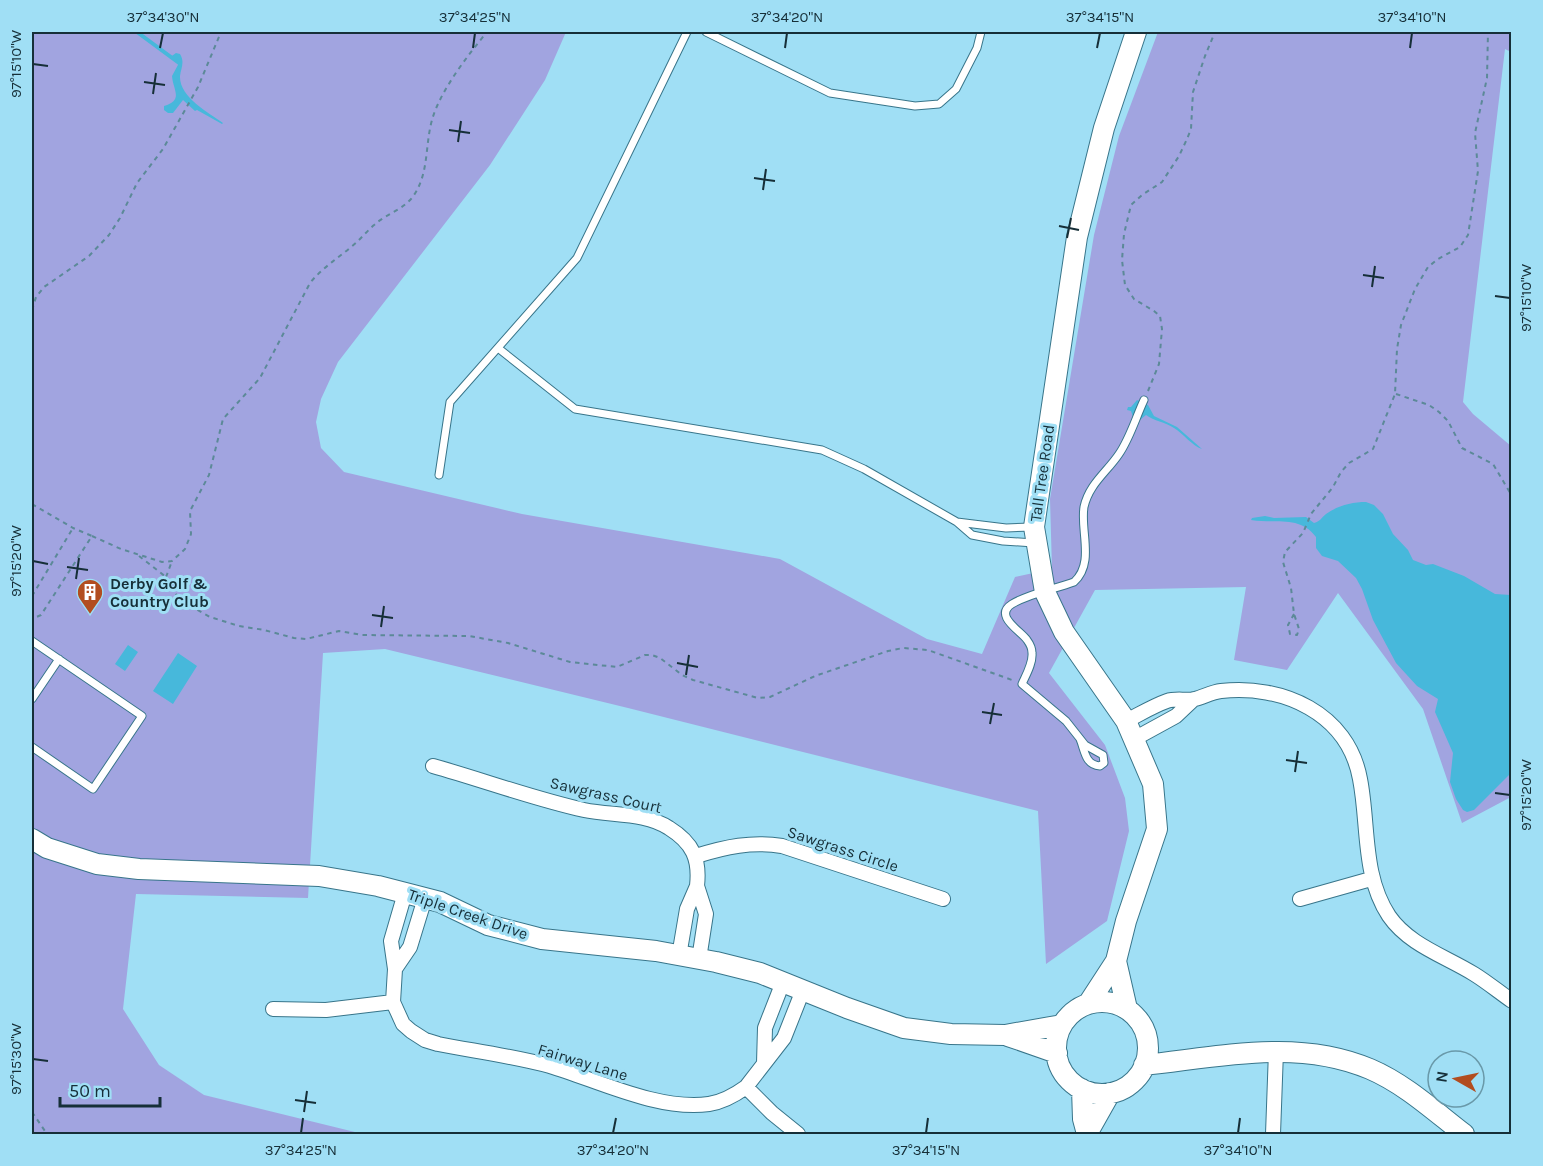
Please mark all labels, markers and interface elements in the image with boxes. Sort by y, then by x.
text: 37°34'30"N [127,8,199,26]
text: 37°34'25"N [439,8,511,26]
text: 37°34'20"N [751,8,823,26]
text: 37°34'15"N [1066,8,1134,26]
text: 37°34'10"N [1378,8,1446,26]
text: 97°15'10"W [7,29,25,98]
text: 97°15'10"W [1517,263,1535,332]
street label: Tall Tree Road [1026,423,1058,523]
text: 97°15'20"W [7,524,25,597]
place label: Derby Golf & Country Club [110,574,209,611]
building icon: Derby Golf & Country Club [75,577,105,615]
text: 97°15'20"W [1517,758,1535,831]
street label: Sawgrass Court [548,773,664,817]
street label: Sawgrass Circle [785,822,901,876]
street label: Triple Creek Drive [406,885,530,943]
text: 97°15'30"W [7,1022,25,1095]
street label: Fairway Lane [536,1039,630,1085]
north arrow [1426,1049,1486,1109]
scale bar [60,1070,160,1108]
text: N [1431,1070,1452,1084]
text: 50 m [69,1080,111,1102]
text: 37°34'25"N [265,1141,337,1159]
text: 37°34'20"N [577,1141,649,1159]
text: 37°34'15"N [892,1141,960,1159]
text: 37°34'10"N [1204,1141,1272,1159]

